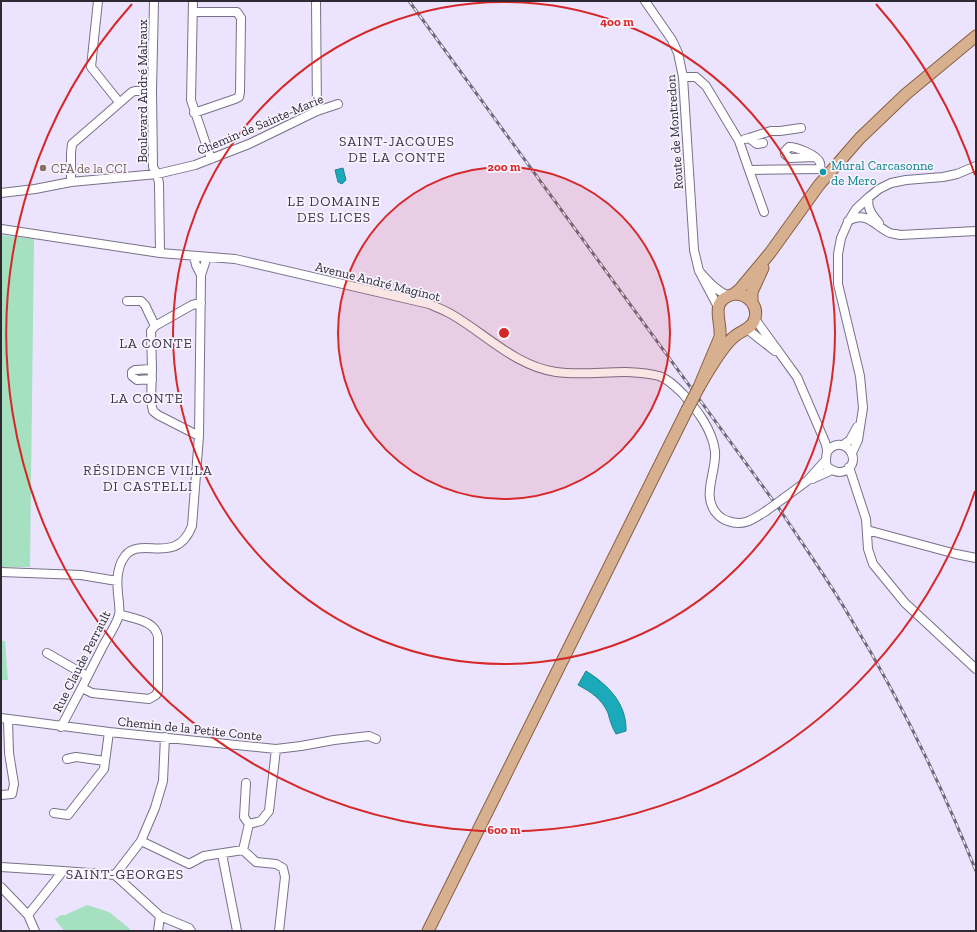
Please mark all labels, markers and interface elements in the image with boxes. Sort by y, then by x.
text: 400 m [600,15,634,29]
street label: Boulevard André Malraux [135,19,150,163]
street label: Route de Montredon [663,74,686,190]
street label: Chemin de Sainte-Marie [195,91,325,158]
district label: SAINT-JACQUES DE LA CONTE [339,133,455,166]
place label: Mural Carcasonne de Mero [831,158,933,188]
text: 200 m [487,160,521,174]
place label: CFA de la CCI [51,161,127,176]
marker: CFA de la CCI [38,163,48,173]
marker: Mural Carcasonne de Mero [818,167,828,177]
district label: LE DOMAINE DES LICES [287,193,381,226]
street label: Avenue André Maginot [314,259,442,304]
centre of rings [497,326,511,340]
district label: LA CONTE [119,335,193,352]
district label: LA CONTE [110,390,184,407]
district label: RÉSIDENCE VILLA DI CASTELLI [83,462,213,495]
street label: Rue Claude Perrault [49,608,114,715]
street label: Chemin de la Petite Conte [117,713,263,744]
text: 600 m [487,823,521,837]
district label: SAINT-GEORGES [66,866,184,883]

